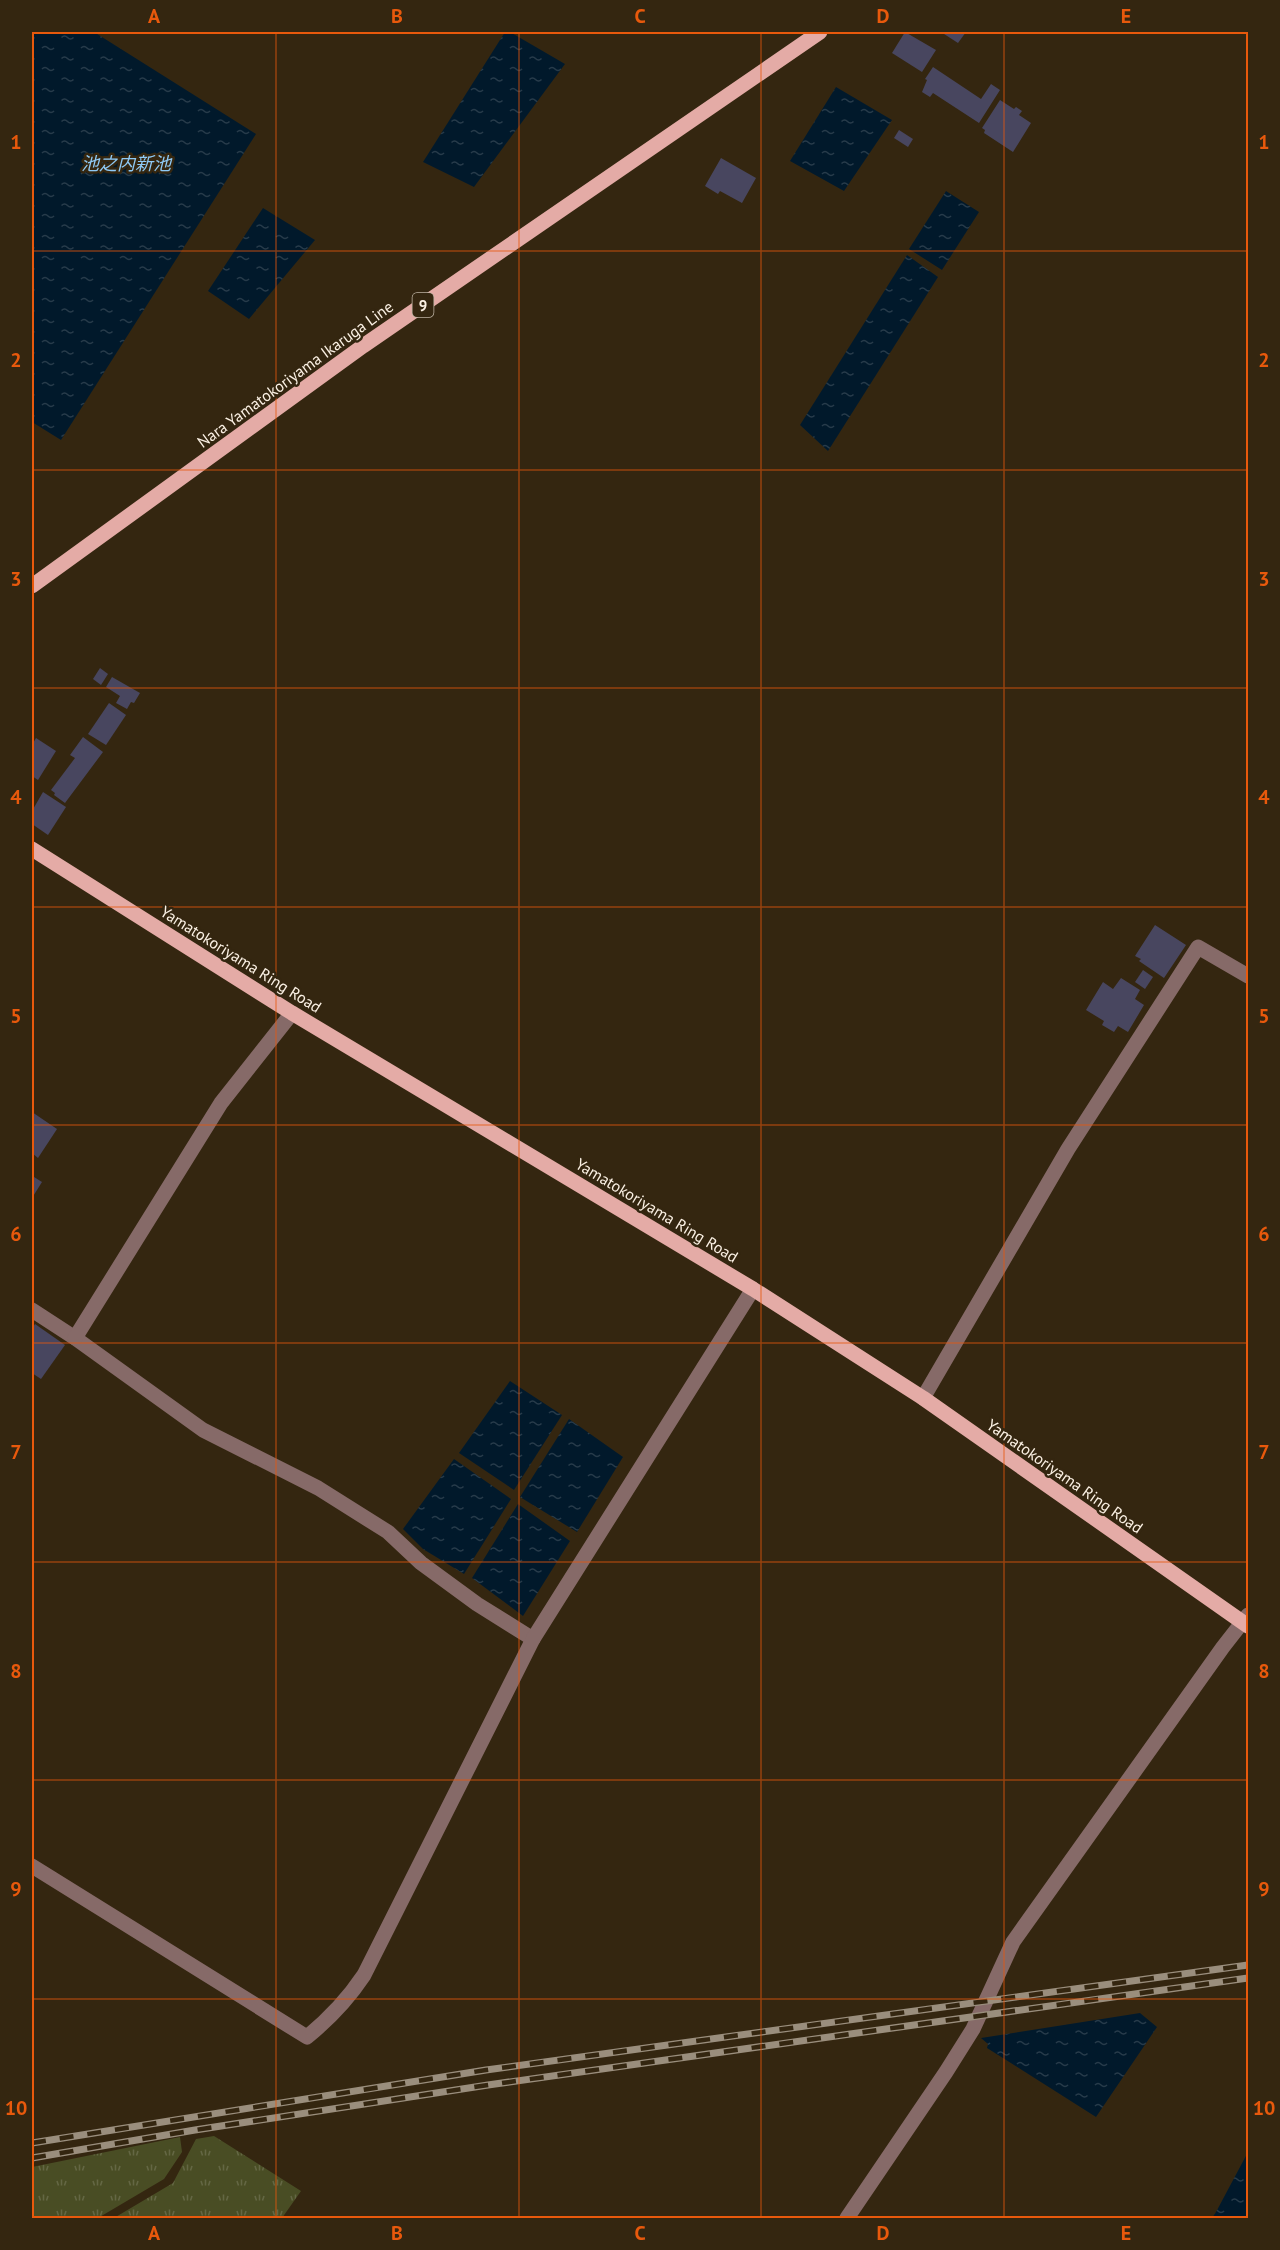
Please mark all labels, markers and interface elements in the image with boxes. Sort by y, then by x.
text: A [148,3,161,29]
text: B [391,3,403,29]
text: C [634,3,646,29]
text: D [877,3,890,29]
text: E [1121,3,1131,29]
text: 1 [10,129,22,155]
text: 1 [1258,129,1270,155]
water label: 池之内新池 [81,152,173,175]
road number: 9 [412,293,434,317]
street label: Nara Yamatokoriyama Ikaruga Line [193,296,397,452]
text: 2 [10,347,22,373]
text: 2 [1258,347,1270,373]
text: 3 [10,566,22,592]
text: 3 [1258,566,1270,592]
text: 4 [10,784,22,810]
text: 4 [1258,784,1270,810]
street label: Yamatokoriyama Ring Road [157,901,325,1017]
text: 5 [10,1003,22,1029]
text: 5 [1258,1003,1270,1029]
street label: Yamatokoriyama Ring Road [572,1153,742,1267]
text: 6 [10,1221,22,1247]
text: 6 [1258,1221,1270,1247]
street label: Yamatokoriyama Ring Road [983,1414,1147,1538]
text: 7 [10,1439,22,1465]
text: 7 [1258,1439,1270,1465]
text: 8 [10,1658,22,1684]
text: 8 [1258,1658,1270,1684]
text: 9 [10,1876,22,1902]
text: 9 [1258,1876,1270,1902]
text: 10 [5,2095,27,2121]
text: 10 [1253,2095,1275,2121]
text: A [148,2220,161,2246]
text: B [391,2220,403,2246]
text: C [634,2220,646,2246]
text: D [877,2220,890,2246]
text: E [1121,2220,1131,2246]

